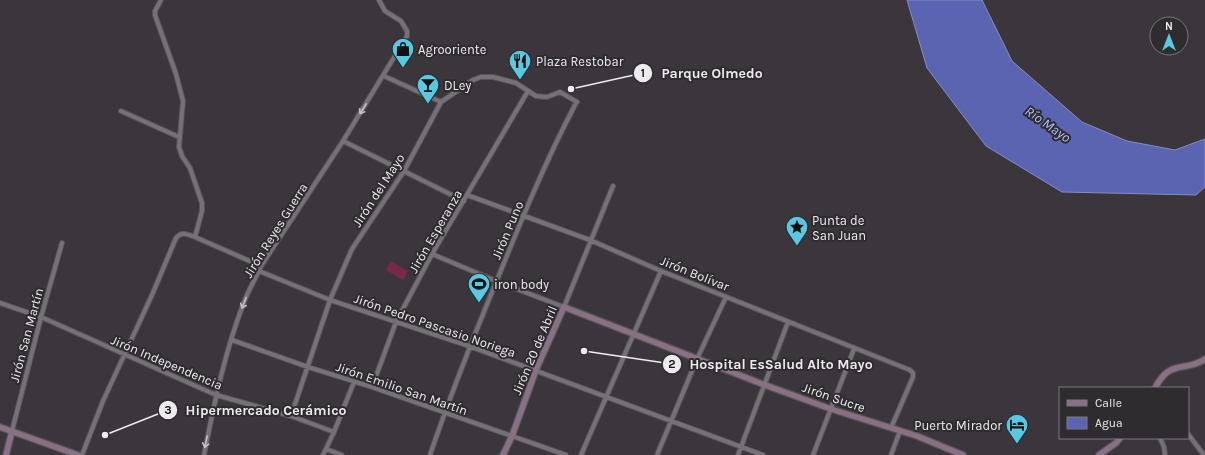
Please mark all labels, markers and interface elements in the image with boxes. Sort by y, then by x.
north arrow [1149,16,1189,56]
text: N [1165,20,1173,33]
shop icon: Agrooriente [390,36,416,69]
place label: Agrooriente [418,42,487,57]
restaurant icon: Plaza Restobar [507,48,533,81]
place label: Plaza Restobar [536,54,624,69]
callout: Parque Olmedo [633,60,770,86]
text: Parque Olmedo [661,65,763,82]
text: 1 [641,66,645,80]
bar icon: DLey [415,72,441,105]
place label: DLey [444,78,471,93]
one-way arrow [359,103,367,115]
water label: Río Mayo [1022,103,1074,146]
street label: Jirón del Mayo [349,151,408,230]
street label: Jirón Reyes Guerra [240,180,311,280]
street label: Jirón Esperanza [406,187,465,275]
street label: Jirón Puno [488,199,526,262]
place label: Punta de San Juan [812,213,866,243]
place icon: Punta de San Juan [784,214,810,247]
street label: Jirón Bolívar [658,253,732,294]
sports icon: iron body [466,271,492,304]
place label: iron body [494,277,549,292]
street label: Jirón San Martín [7,286,46,384]
street label: Jirón Pedro Pascasio Noriega [352,291,518,360]
one-way arrow [239,297,247,309]
street label: Jirón 20 de Abril [509,304,560,397]
street label: Jirón Independencia [109,332,225,393]
callout: Hospital EsSalud Alto Mayo [662,351,881,377]
text: Hospital EsSalud Alto Mayo [689,356,873,373]
text: 2 [668,357,676,371]
street label: Jirón Emilio San Martín [334,359,470,418]
street label: Jirón Sucre [800,380,868,415]
legend [1059,387,1189,439]
text: Calle [1095,396,1122,410]
callout: Hipermercado Cerámico [158,397,355,423]
text: Hipermercado Cerámico [186,402,347,419]
text: 3 [164,403,172,417]
hotel icon: Puerto Mirador [1004,412,1030,445]
text: Agua [1095,416,1123,430]
place label: Puerto Mirador [914,418,1002,433]
one-way arrow [202,435,210,448]

